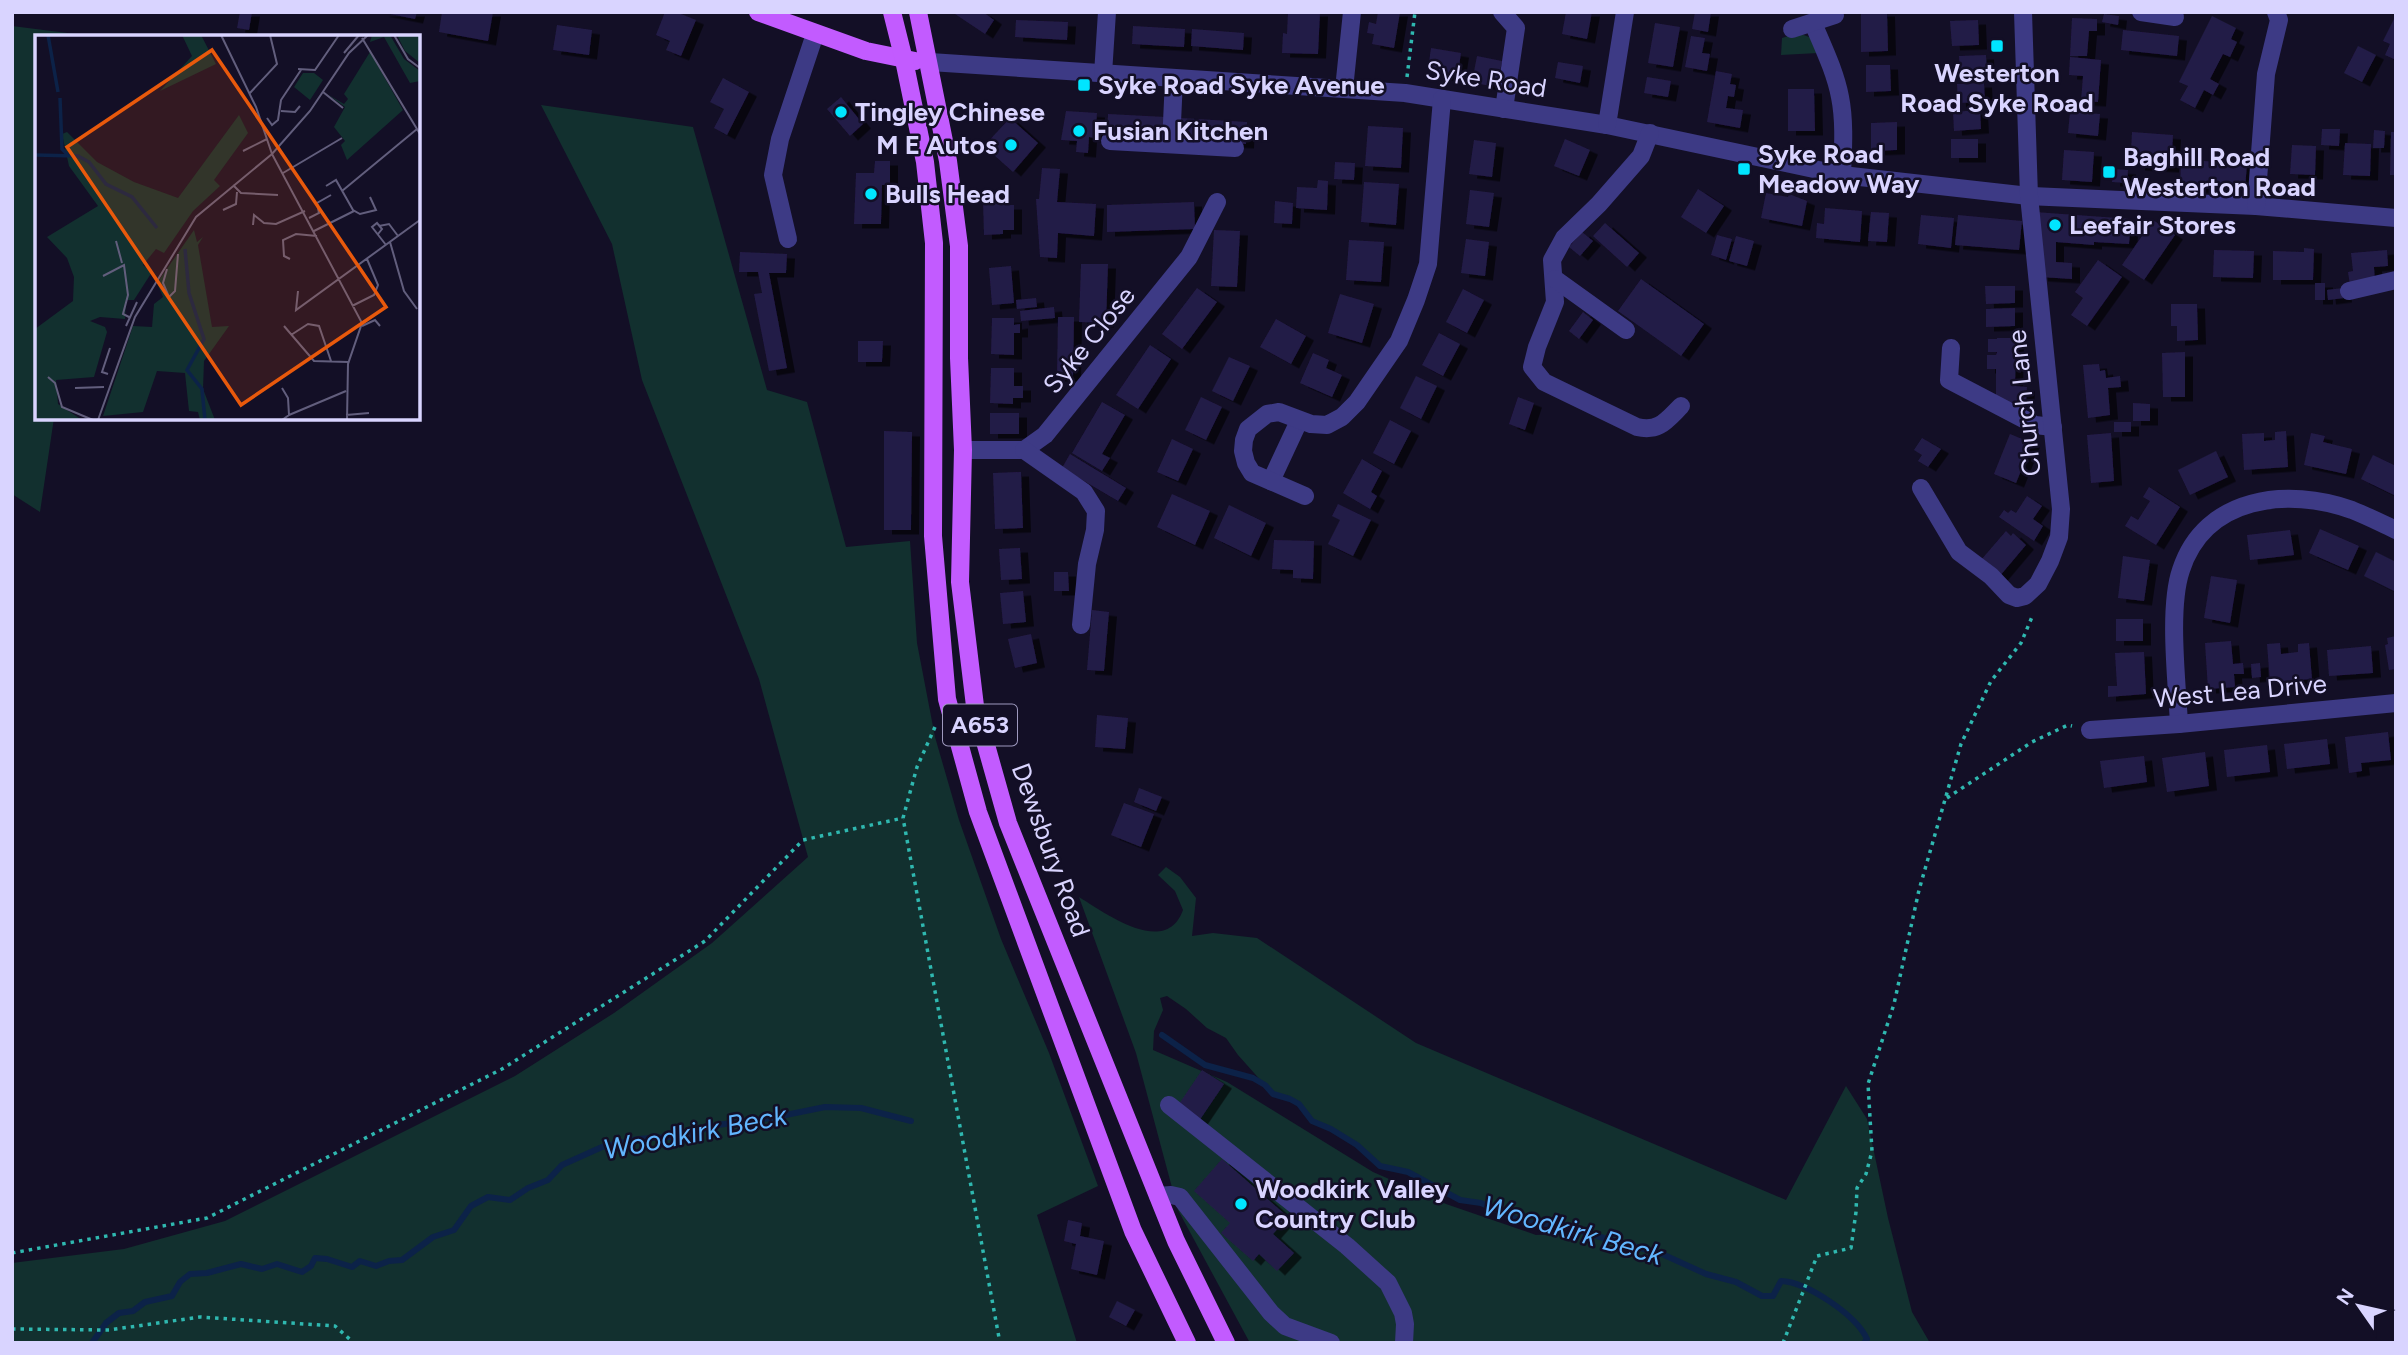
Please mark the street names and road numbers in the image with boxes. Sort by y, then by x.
street label: Syke Road [1423,54,1549,104]
street label: Syke Close [1036,280,1142,400]
street label: Church Lane [2000,328,2048,478]
street label: West Lea Drive [2152,667,2328,715]
road number: A653 [943,704,1017,746]
street label: Dewsbury Road [1005,759,1097,941]

